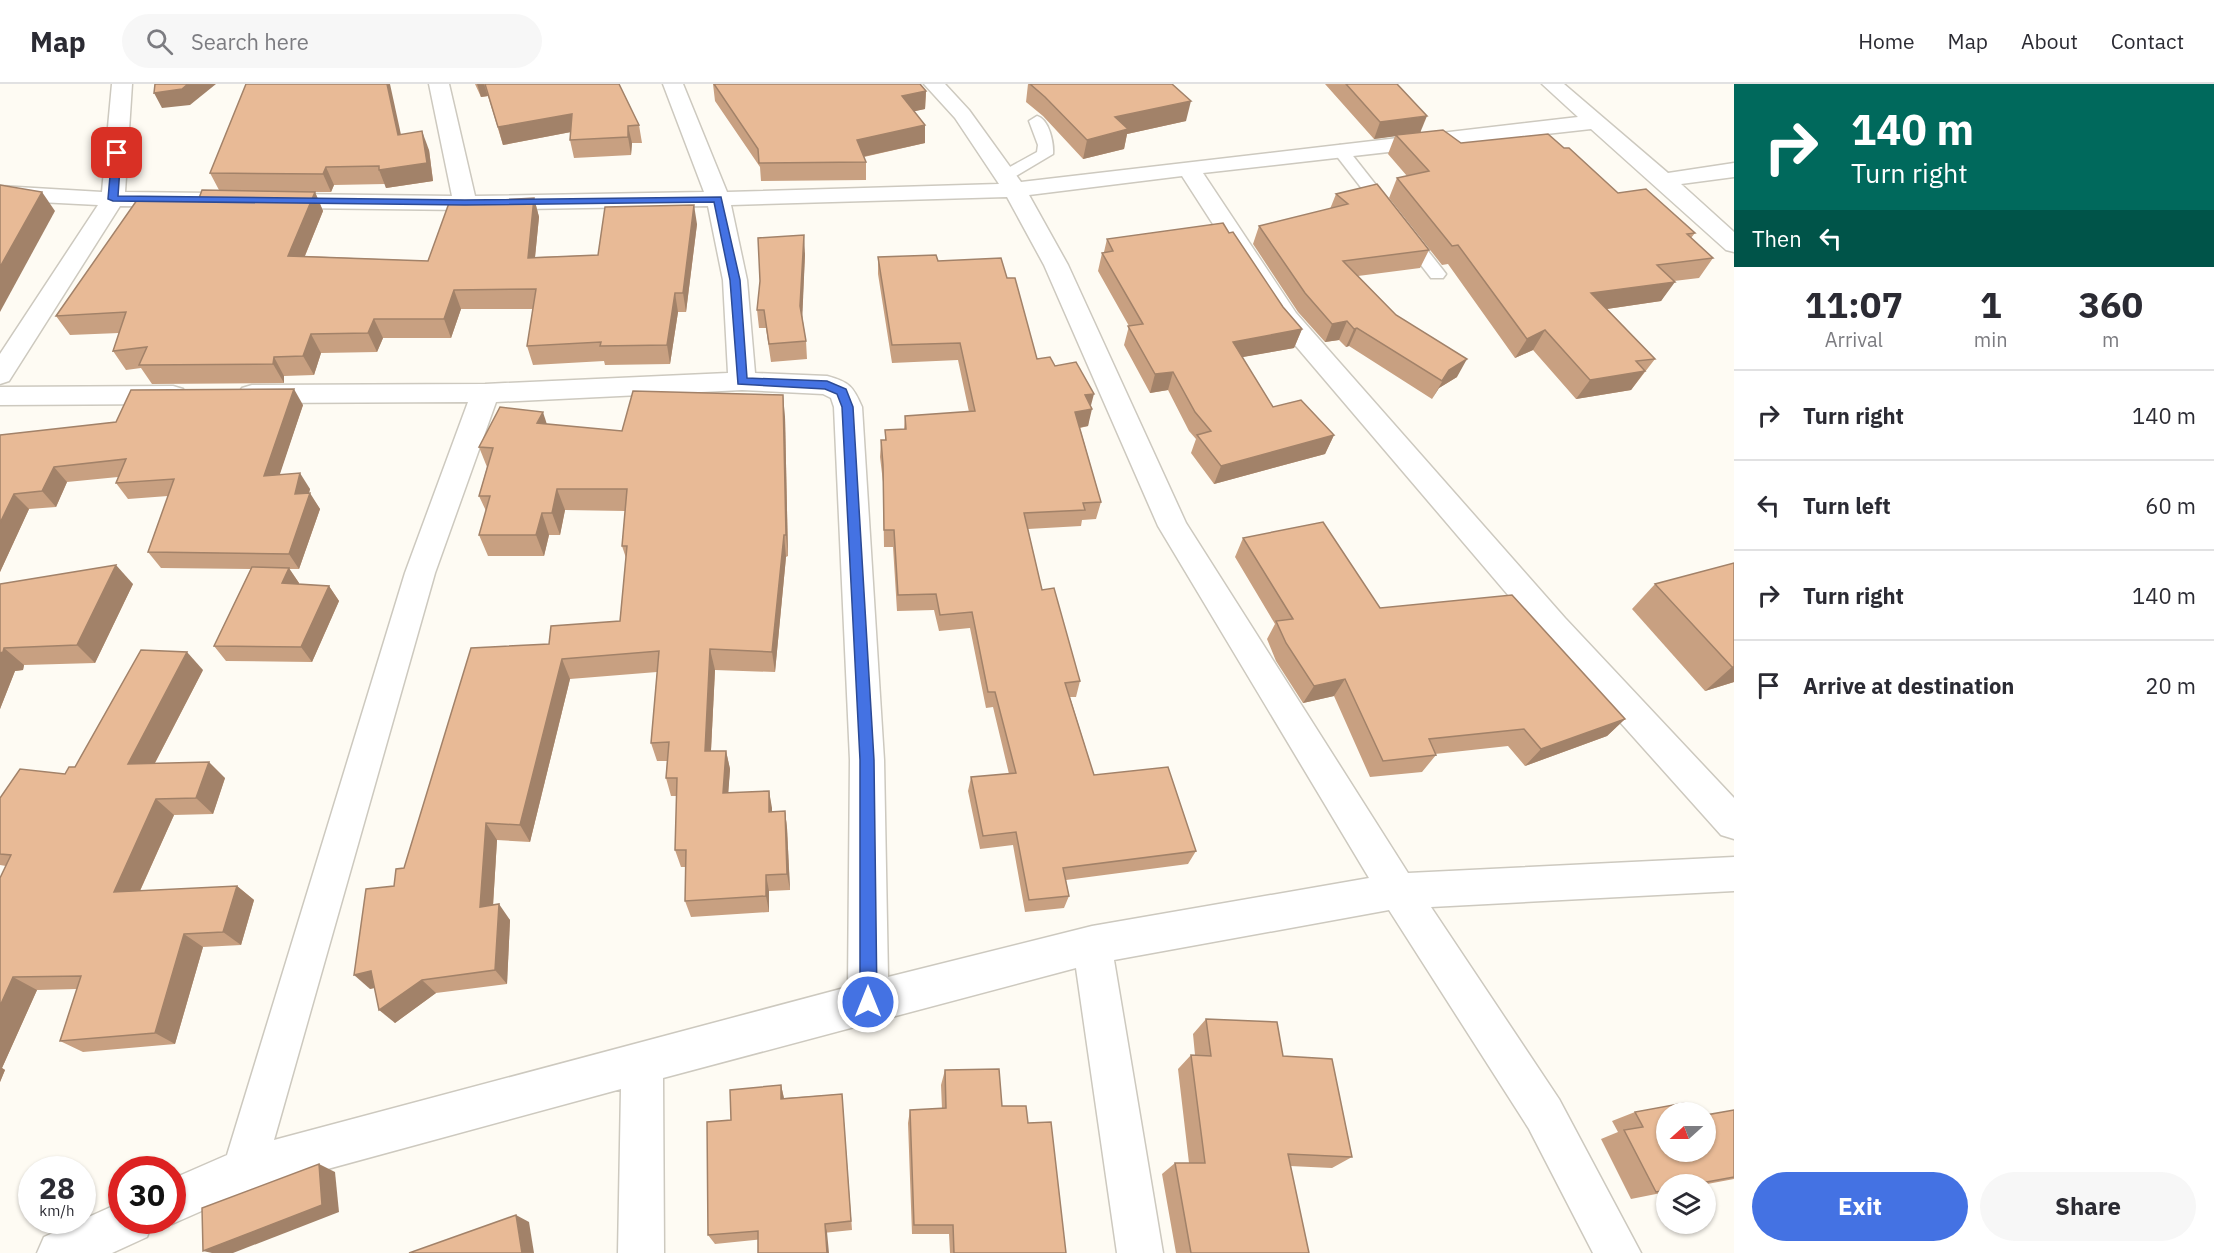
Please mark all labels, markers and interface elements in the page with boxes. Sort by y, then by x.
search box [122,14,542,68]
text: Map [30,23,86,60]
icon: search [143,25,176,58]
text: Search here [191,27,309,56]
text: Home [1858,27,1915,55]
text: Map [1948,27,1988,55]
text: About [2021,27,2078,55]
text: Contact [2111,27,2184,55]
text: 140 m [1851,102,1974,157]
icon: right [1752,108,1830,186]
pin [91,127,142,178]
icon: arrive [100,136,133,169]
text: Turn right [1851,155,1968,190]
icon: left [1814,222,1847,255]
text: Then [1752,224,1802,253]
text: 11:07 [1805,281,1903,328]
text: 1 [1980,281,2002,328]
text: 360 [2078,281,2143,328]
text: Arrival [1825,326,1883,353]
text: min [1974,326,2008,353]
text: m [2102,326,2120,353]
icon: right [1752,399,1785,432]
text: Turn right [1803,401,1904,430]
text: 140 m [2132,401,2196,430]
icon: left [1752,489,1785,522]
text: Turn left [1803,491,1891,520]
text: 60 m [2145,491,2196,520]
icon: right [1752,579,1785,612]
text: Turn right [1803,581,1904,610]
text: 140 m [2132,581,2196,610]
icon: arrive [1752,669,1785,702]
text: Arrive at destination [1803,671,2014,700]
text: 20 m [2145,671,2196,700]
position arrow [836,970,900,1034]
north arrow [1656,1102,1716,1162]
map controls [1656,1102,1716,1234]
speed limit sign: 30 [108,1156,186,1234]
text: 28 [39,1168,75,1207]
button: Exit [1752,1172,1968,1241]
button: Share [1980,1172,2196,1241]
button: layers [1656,1174,1716,1234]
text: km/h [39,1201,75,1220]

